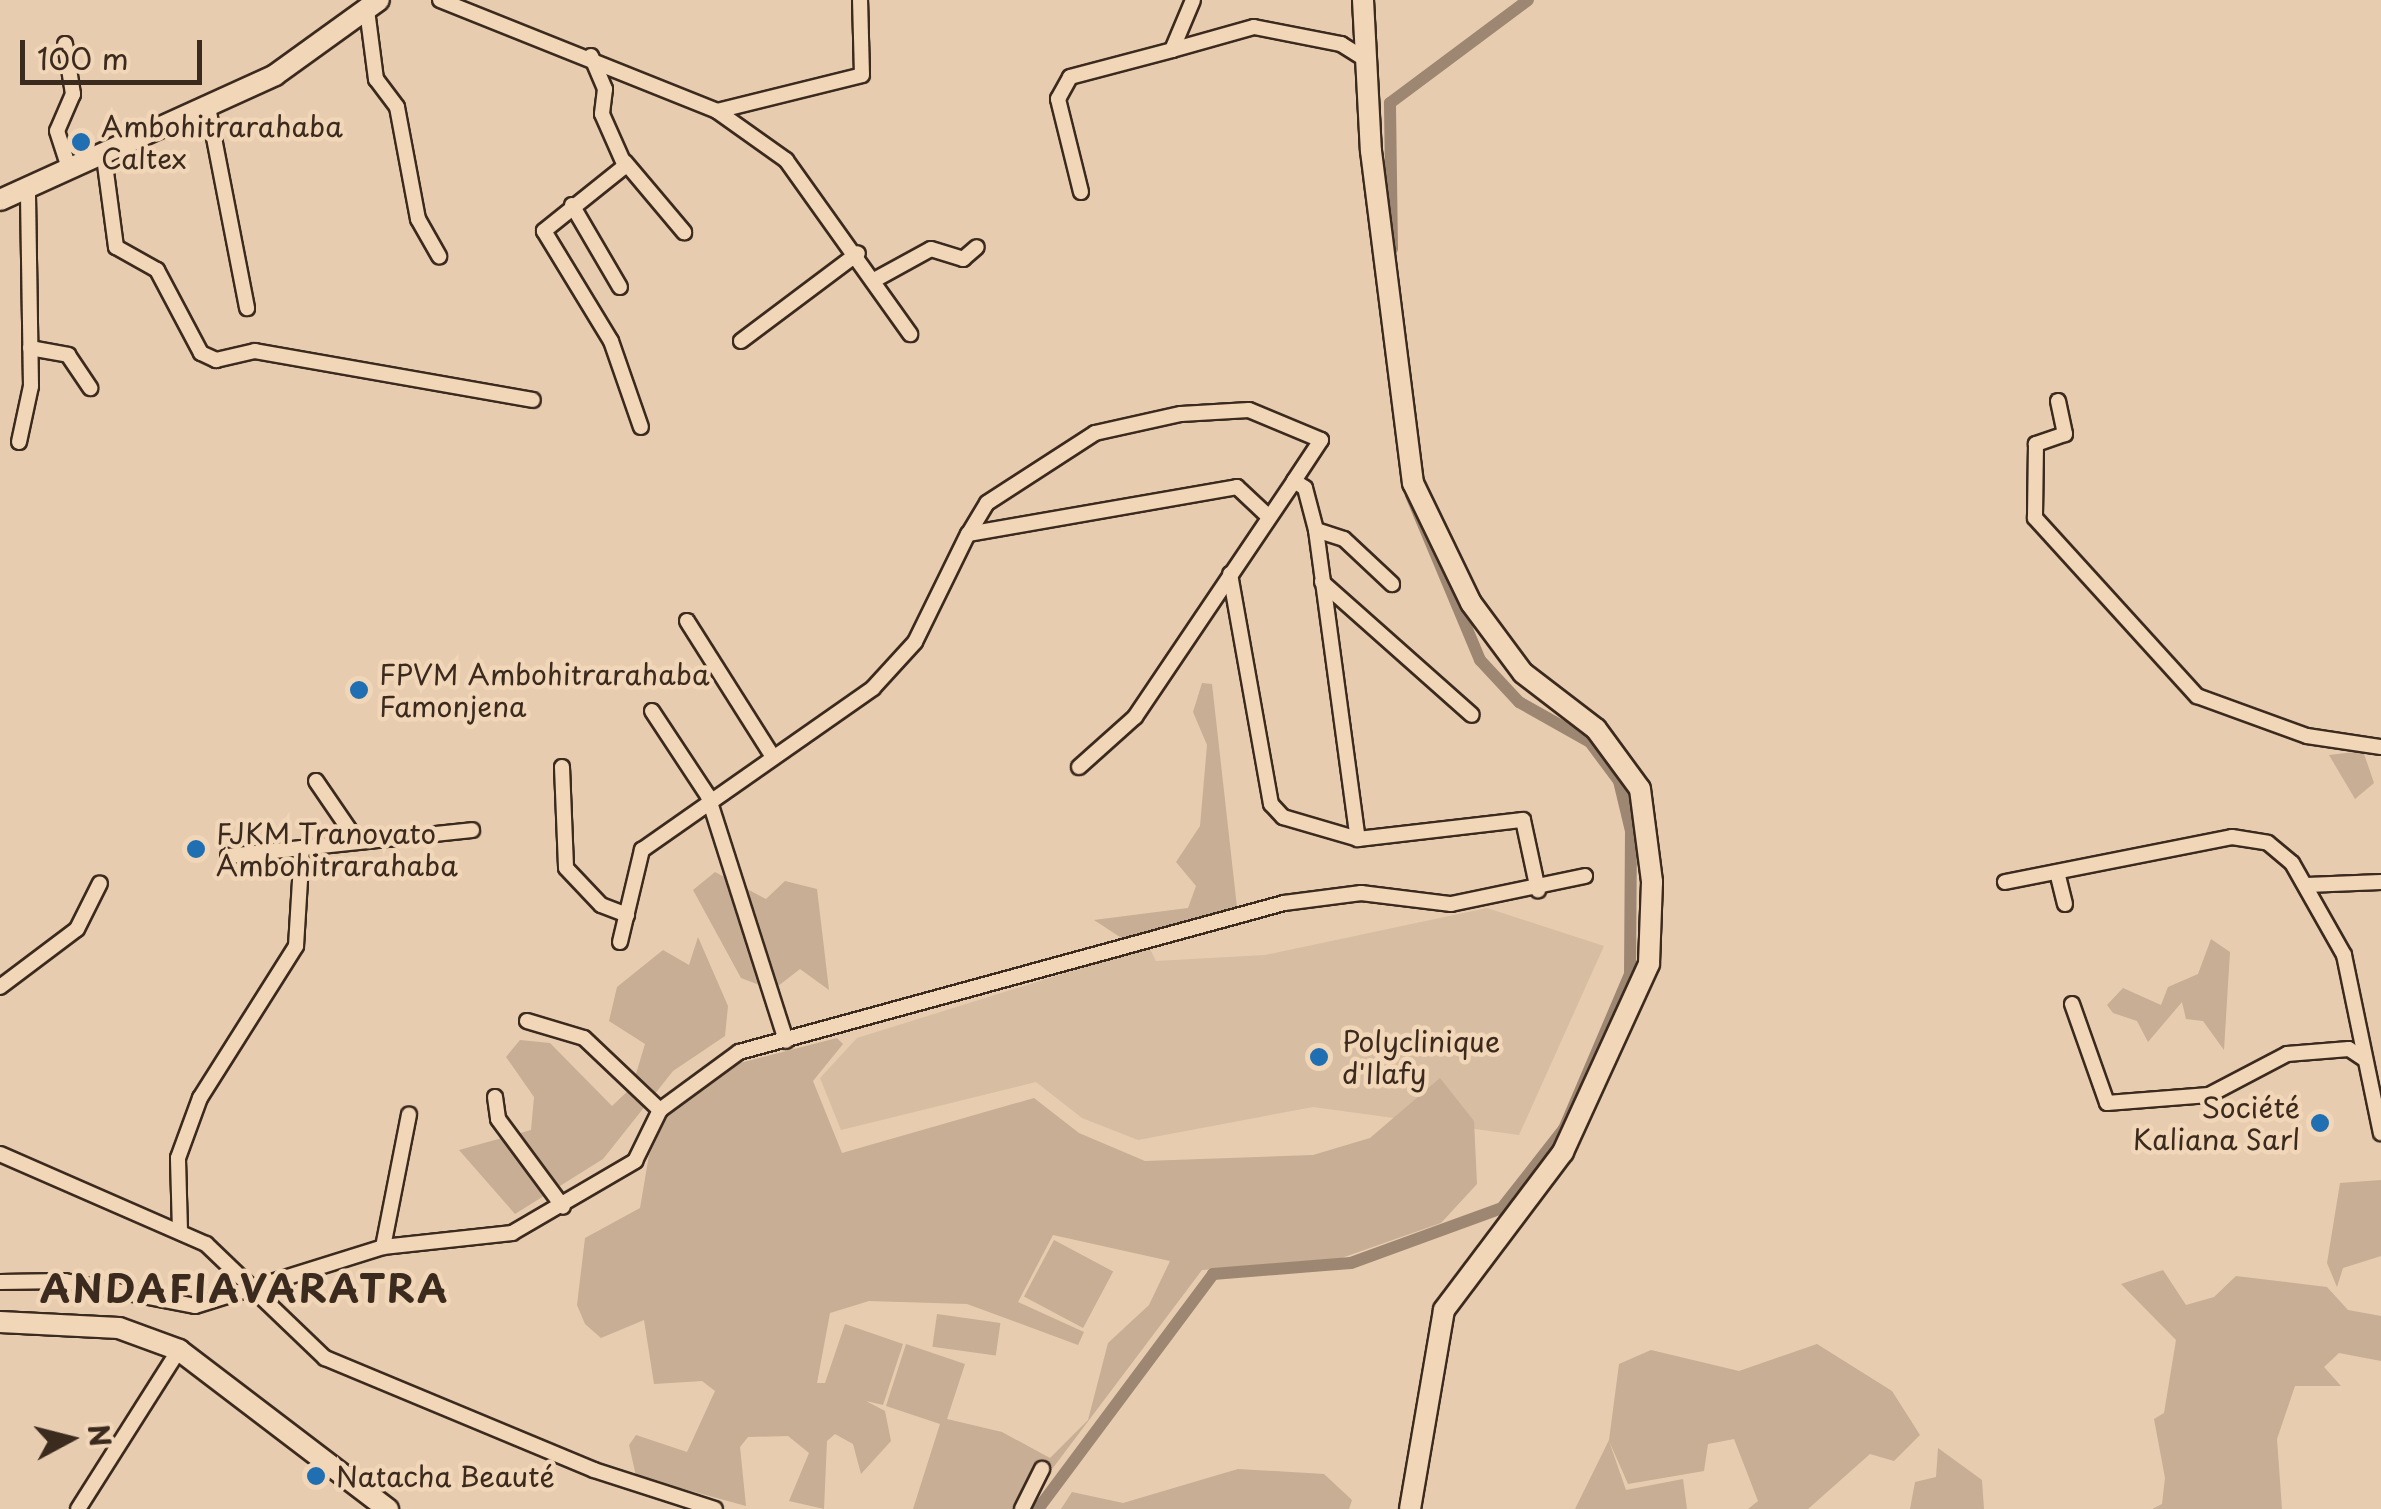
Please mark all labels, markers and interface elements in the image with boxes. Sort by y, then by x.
scale bar [25,20,208,82]
text: 100 m [37,35,129,80]
place label: Ambohitrarahaba Caltex [101,109,343,175]
marker: Ambohitrarahaba Caltex [70,131,92,153]
place label: FPVM Ambohitrarahaba Famonjena [379,657,710,723]
marker: FPVM Ambohitrarahaba Famonjena [348,679,370,701]
place label: FJKM Tranovato Ambohitrarahaba [216,816,458,882]
marker: FJKM Tranovato Ambohitrarahaba [185,838,207,860]
place label: Polyclinique d'Ilafy [1342,1024,1500,1090]
marker: Polyclinique d'Ilafy [1306,1044,1332,1070]
place label: Société Kaliana Sarl [2133,1090,2300,1156]
marker: Société Kaliana Sarl [2309,1112,2331,1134]
district label: ANDAFIAVARATRA [40,1265,450,1311]
north arrow [20,1389,120,1489]
text: N [78,1422,123,1449]
place label: Natacha Beauté [336,1459,556,1493]
marker: Natacha Beauté [305,1465,327,1487]

